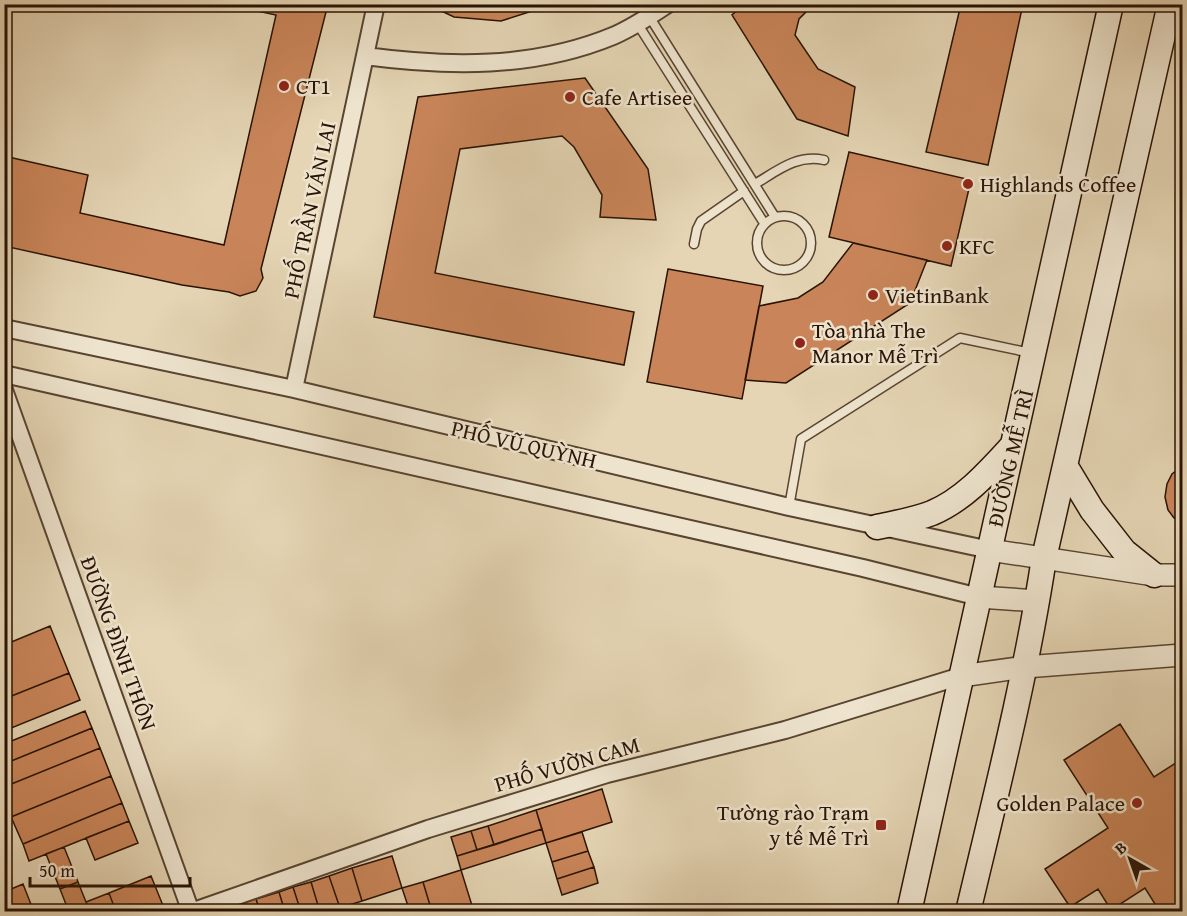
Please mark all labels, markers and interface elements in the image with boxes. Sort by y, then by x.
place label: CT1 [296,70,331,102]
marker: CT1 [277,79,291,93]
place label: Cafe Artisee [582,81,692,113]
marker: Cafe Artisee [563,90,577,104]
street label: PHỐ TRẦN VĂN LAI [275,119,343,301]
place label: Highlands Coffee [980,168,1136,200]
marker: Highlands Coffee [961,177,975,191]
place label: KFC [959,230,995,262]
marker: KFC [940,239,954,253]
place label: VietinBank [885,279,989,311]
marker: VietinBank [866,288,880,302]
place label: Tòa nhà The Manor Mễ Trì [812,314,939,371]
marker: Tòa nhà The Manor Mễ Trì [793,336,807,350]
street label: ĐƯỜNG MỄ TRÌ [979,386,1041,530]
street label: PHỐ VŨ QUỲNH [448,412,600,476]
street label: ĐƯỜNG ĐÌNH THÔN [73,552,165,734]
street label: PHỐ VƯỜN CAM [491,728,643,800]
place label: Golden Palace [996,787,1125,819]
place label: Tường rào Trạm y tế Mễ Trì [717,796,869,853]
marker: Golden Palace [1130,796,1144,810]
marker: Tường rào Trạm y tế Mễ Trì [874,818,888,832]
north arrow [1100,829,1160,889]
text: B [1109,835,1132,860]
scale bar [30,850,190,888]
text: 50 m [39,857,75,884]

